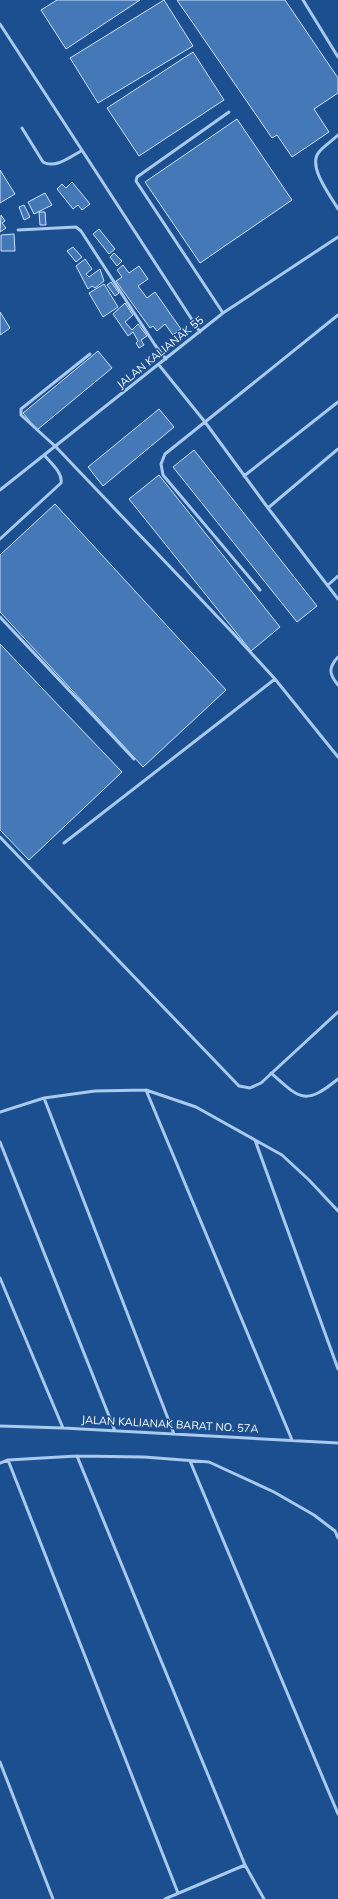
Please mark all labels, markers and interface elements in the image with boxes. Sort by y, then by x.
street label: JALAN KALIANAK 55 [114,312,207,391]
street label: JALAN KALIANAK BARAT NO. 57A [81,1412,259,1436]

